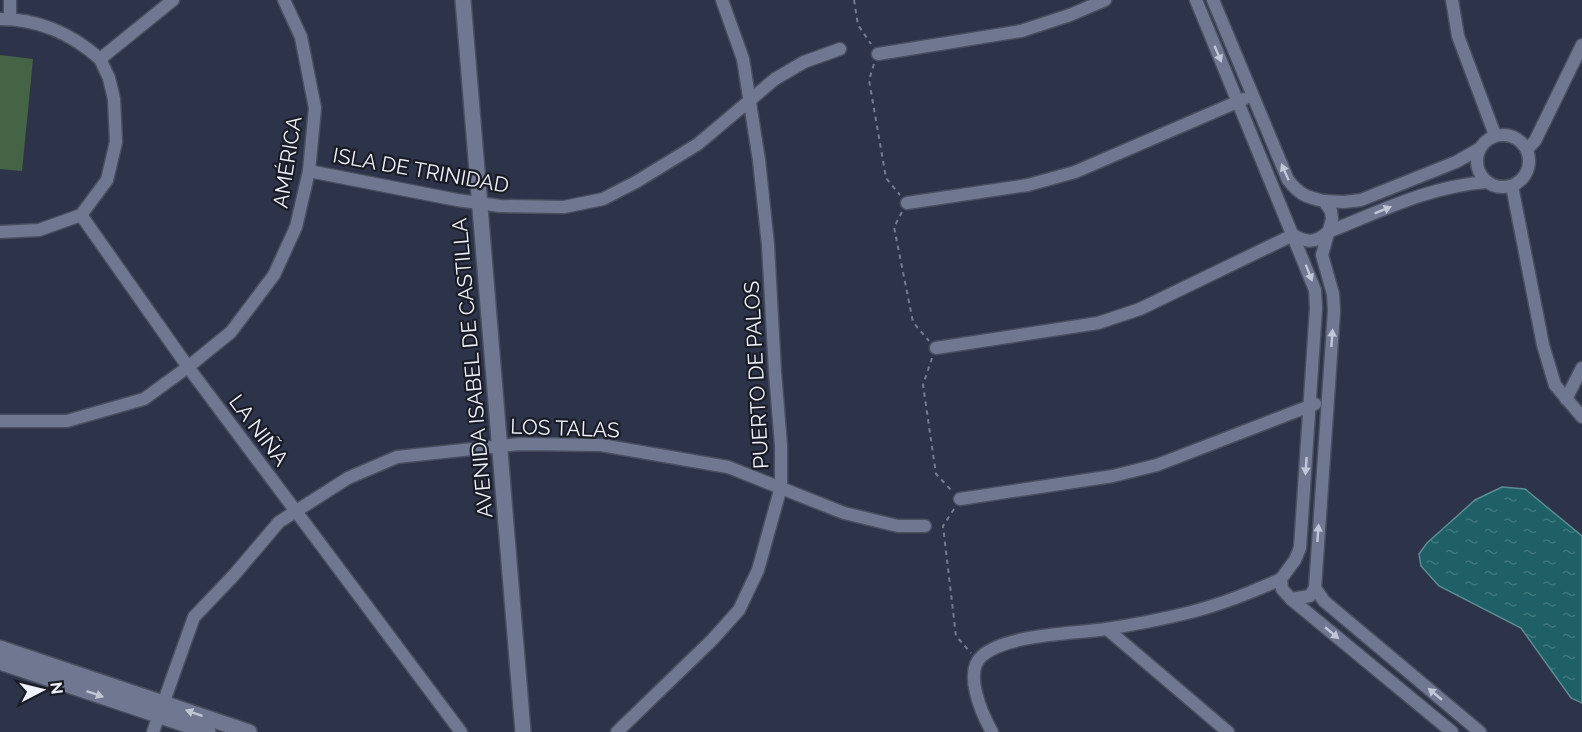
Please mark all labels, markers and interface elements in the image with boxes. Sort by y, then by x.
one-way arrow [1214,45,1223,63]
street label: AMÉRICA [267,114,307,210]
street label: ISLA DE TRINIDAD [331,142,511,198]
one-way arrow [1281,164,1290,181]
one-way arrow [1374,205,1392,215]
street label: AVENIDA ISABEL DE CASTILLA [446,217,498,519]
one-way arrow [1305,264,1314,282]
street label: PUERTO DE PALOS [739,280,773,470]
one-way arrow [1327,329,1336,348]
street label: LA NIÑA [224,389,294,471]
street label: LOS TALAS [510,414,620,442]
one-way arrow [1301,457,1311,476]
one-way arrow [1313,523,1323,542]
one-way arrow [1324,627,1340,640]
north arrow [12,660,72,720]
text: N [46,681,67,695]
one-way arrow [1427,688,1443,701]
one-way arrow [86,690,104,699]
one-way arrow [185,708,203,718]

